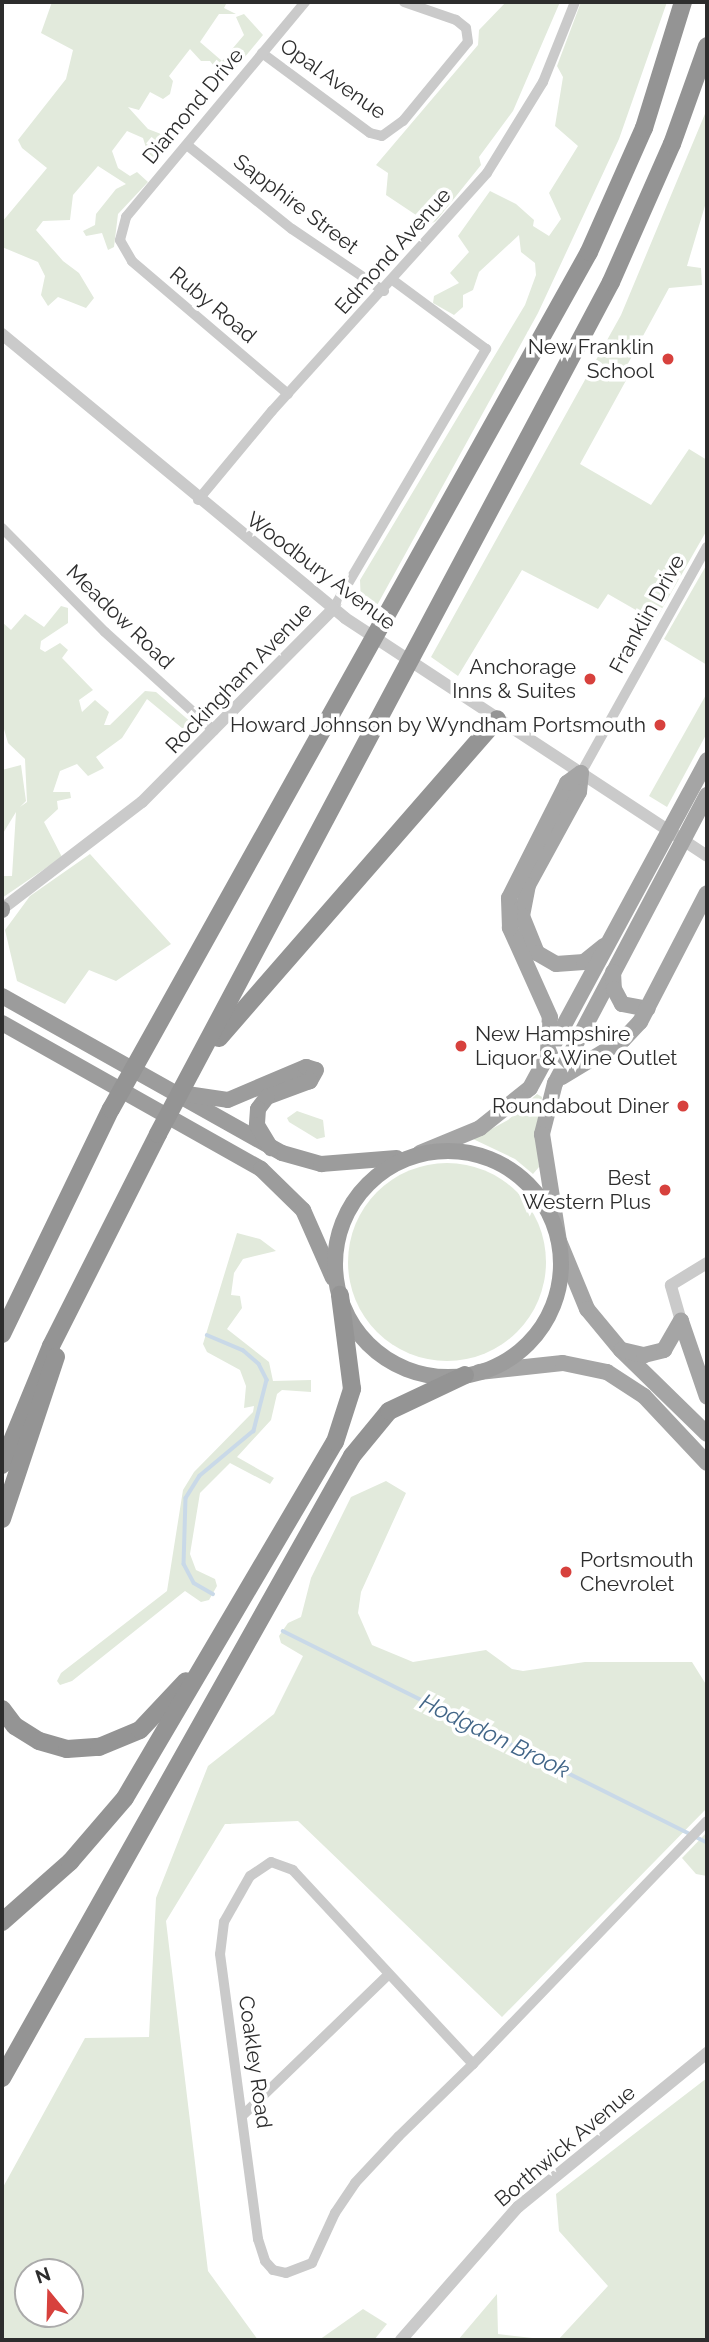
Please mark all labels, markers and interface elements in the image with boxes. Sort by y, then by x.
street label: Opal Avenue [275,33,391,125]
street label: Diamond Drive [137,43,249,169]
street label: Sapphire Street [229,149,363,259]
street label: Edmond Avenue [330,182,456,320]
street label: Ruby Road [164,261,262,349]
place label: New Franklin School [527,334,654,384]
marker: New Franklin School [660,351,676,367]
street label: Woodbury Avenue [241,506,401,636]
street label: Franklin Drive [604,550,690,678]
street label: Meadow Road [61,559,179,675]
street label: Rockingham Avenue [160,597,318,759]
place label: Anchorage Inns & Suites [452,654,576,704]
marker: Anchorage Inns & Suites [582,671,598,687]
place label: Howard Johnson by Wyndham Portsmouth [228,712,646,738]
marker: Howard Johnson by Wyndham Portsmouth [652,717,668,733]
place label: New Hampshire Liquor & Wine Outlet [475,1021,679,1071]
marker: New Hampshire Liquor & Wine Outlet [453,1038,469,1054]
place label: Roundabout Diner [492,1093,669,1119]
marker: Roundabout Diner [675,1098,691,1114]
place label: Best Western Plus [522,1165,651,1215]
marker: Best Western Plus [657,1182,673,1198]
place label: Portsmouth Chevrolet [580,1547,693,1597]
marker: Portsmouth Chevrolet [558,1564,574,1580]
water label: Hodgdon Brook [416,1688,574,1784]
street label: Coakley Road [233,1994,277,2130]
street label: Borthwick Avenue [489,2080,641,2212]
north arrow [14,2258,84,2328]
text: N [32,2262,53,2288]

